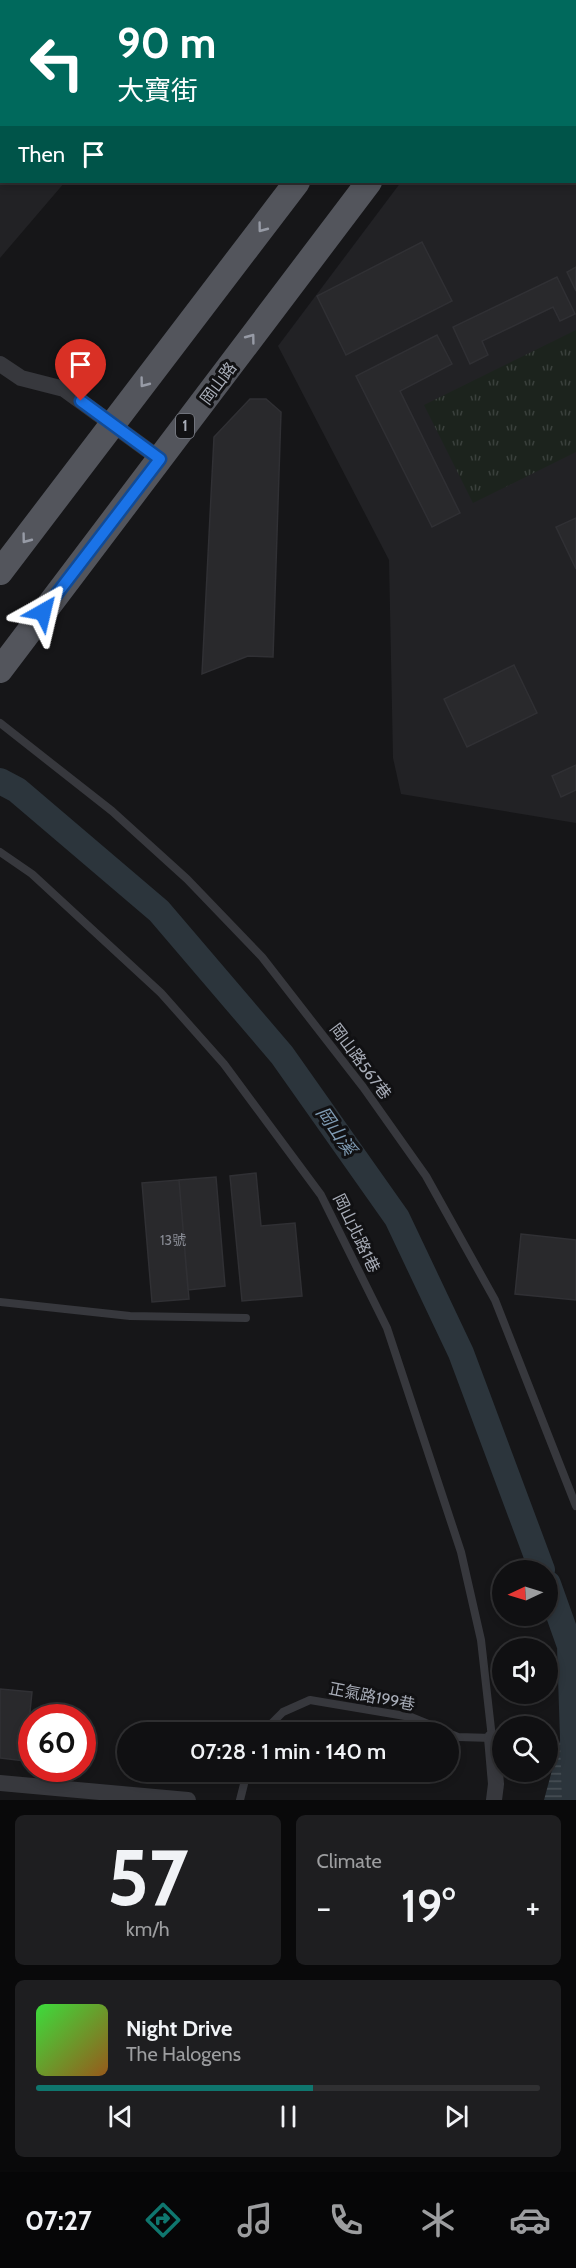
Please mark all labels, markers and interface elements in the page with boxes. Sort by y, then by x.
text: 90 m [117,17,216,69]
icon: left [18,24,96,102]
text: 大寶街 [117,74,198,107]
icon: arrive [77,138,110,171]
text: Then [18,141,65,168]
one-way arrow [258,221,269,232]
one-way arrow [244,334,255,345]
pin [55,339,106,401]
icon: arrive [64,348,97,381]
street label: 岡山路 [196,358,240,408]
one-way arrow [140,377,151,388]
road number: 1 [176,414,194,438]
one-way arrow [22,532,33,543]
position arrow [11,580,75,644]
street label: 岡山路567巷 [326,1020,395,1103]
water label: 岡山溪 [312,1103,362,1162]
street label: 岡山北路1巷 [329,1191,384,1276]
house number: 13號 [160,1231,186,1249]
north arrow [492,1560,558,1626]
map controls [492,1560,558,1782]
button: sound [492,1638,558,1704]
street label: 正氣路199巷 [327,1679,417,1714]
speed limit sign: 60 [18,1704,96,1782]
button: search [492,1716,558,1782]
text: 07:28 · 1 min · 140 m [190,1738,386,1765]
text: 57 [107,1830,189,1925]
text: Climate [317,1849,382,1873]
text: 19° [401,1879,455,1933]
text: − [317,1887,331,1927]
text: + [525,1887,540,1927]
text: km/h [126,1917,170,1941]
text: Night Drive [126,2015,232,2042]
text: The Halogens [126,2042,241,2066]
icon: previous [104,2100,137,2133]
icon: pause [272,2100,305,2133]
icon: next [440,2100,473,2133]
icon: directions [142,2199,184,2241]
icon: music [234,2199,276,2241]
icon: phone [325,2199,367,2241]
icon: climate [417,2199,459,2241]
icon: car [509,2199,551,2241]
text: 07:27 [25,2204,92,2237]

